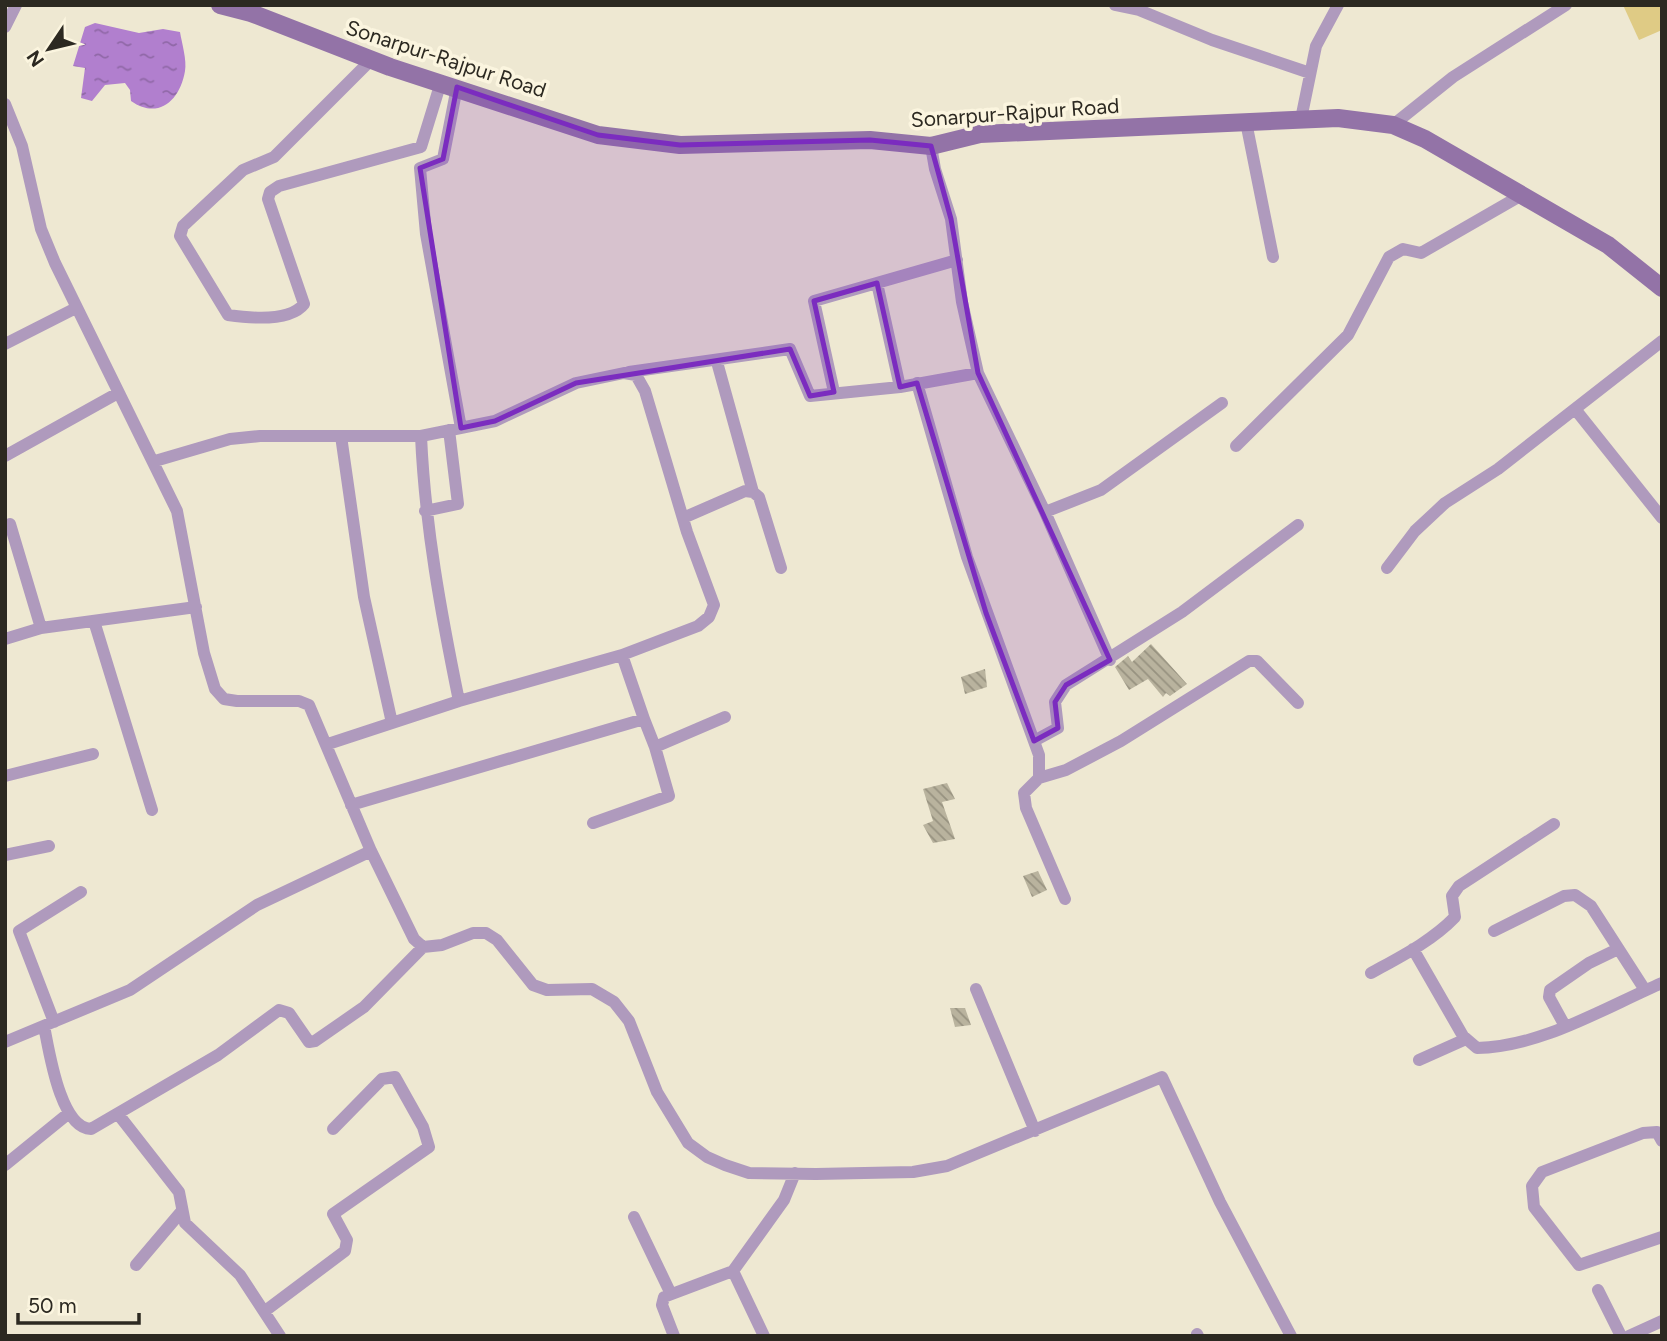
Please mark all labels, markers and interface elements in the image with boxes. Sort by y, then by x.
north arrow [14,14,84,84]
street label: Sonarpur-Rajpur Road [343,14,549,103]
text: N [22,46,49,71]
street label: Sonarpur-Rajpur Road [910,93,1120,132]
scale bar [18,1282,138,1326]
text: 50 m [28,1293,77,1318]

